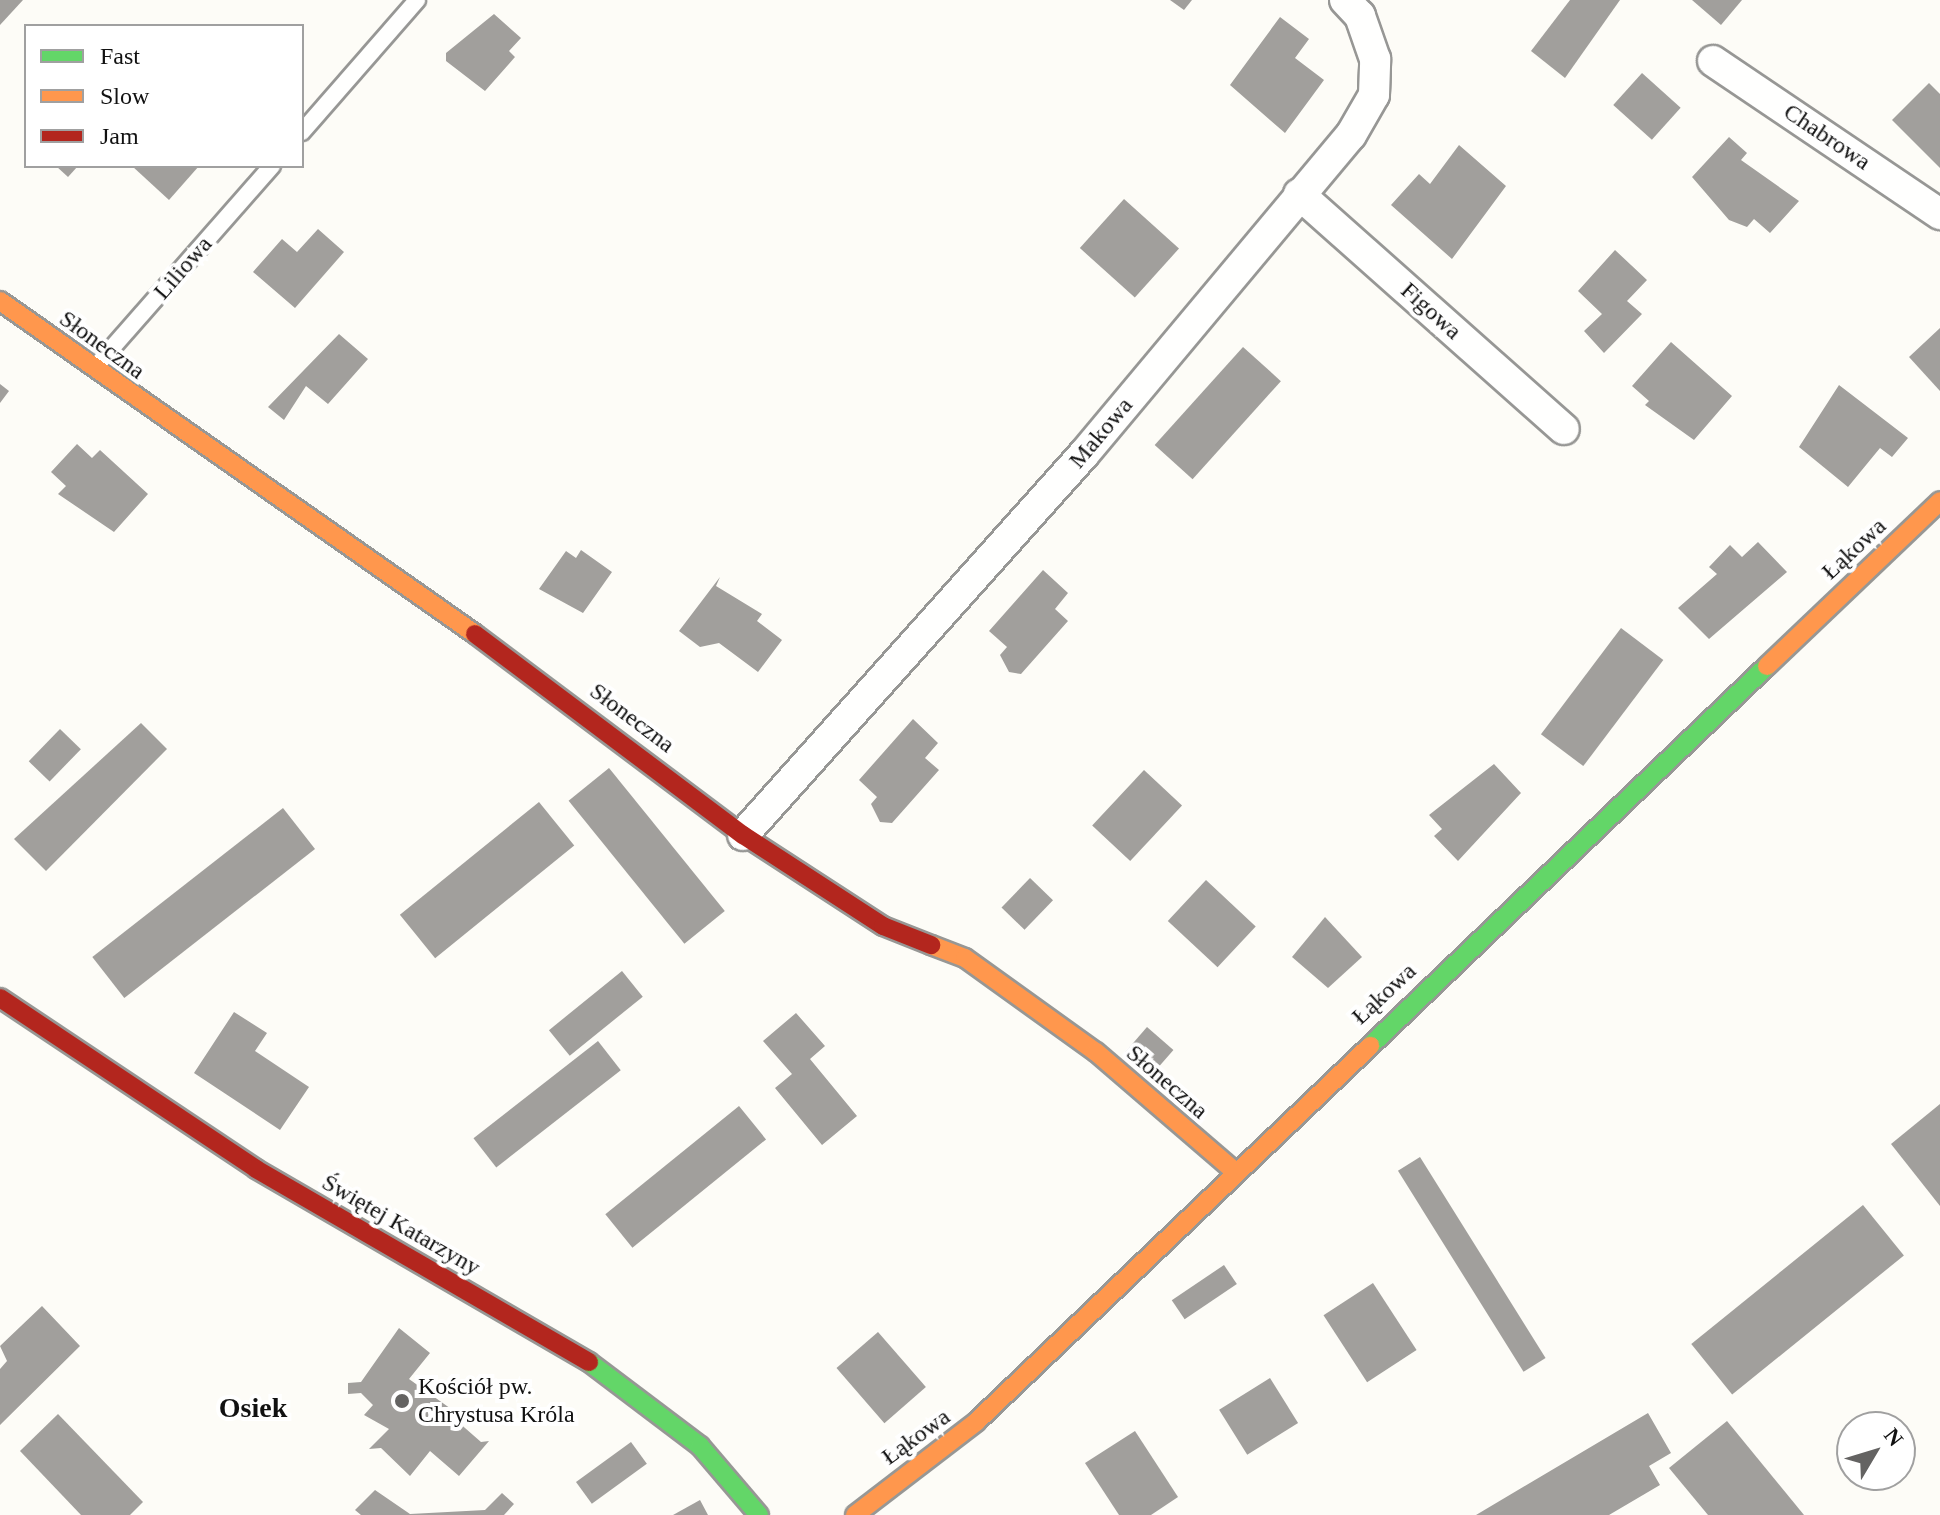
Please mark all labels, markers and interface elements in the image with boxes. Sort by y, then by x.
legend [24,24,304,168]
text: Fast [100,43,140,69]
text: Slow [100,83,149,109]
street label: Chabrowa [1778,97,1876,177]
text: Jam [100,123,139,149]
street label: Liliowa [148,230,218,306]
street label: Figowa [1395,276,1467,346]
street label: Słoneczna [54,304,150,386]
street label: Makowa [1063,392,1139,474]
street label: Łąkowa [1816,512,1892,586]
street label: Słoneczna [584,677,680,759]
street label: Łąkowa [1346,957,1422,1031]
street label: Słoneczna [1120,1039,1214,1125]
street label: Świętej Katarzyny [317,1168,485,1282]
place label: Kościół pw. Chrystusa Króla [418,1373,575,1429]
district label: Osiek [219,1391,287,1425]
marker: Kościół pw. Chrystusa Króla [393,1392,411,1410]
street label: Łąkowa [876,1403,956,1471]
north arrow [1836,1411,1916,1491]
text: N [1879,1423,1908,1451]

